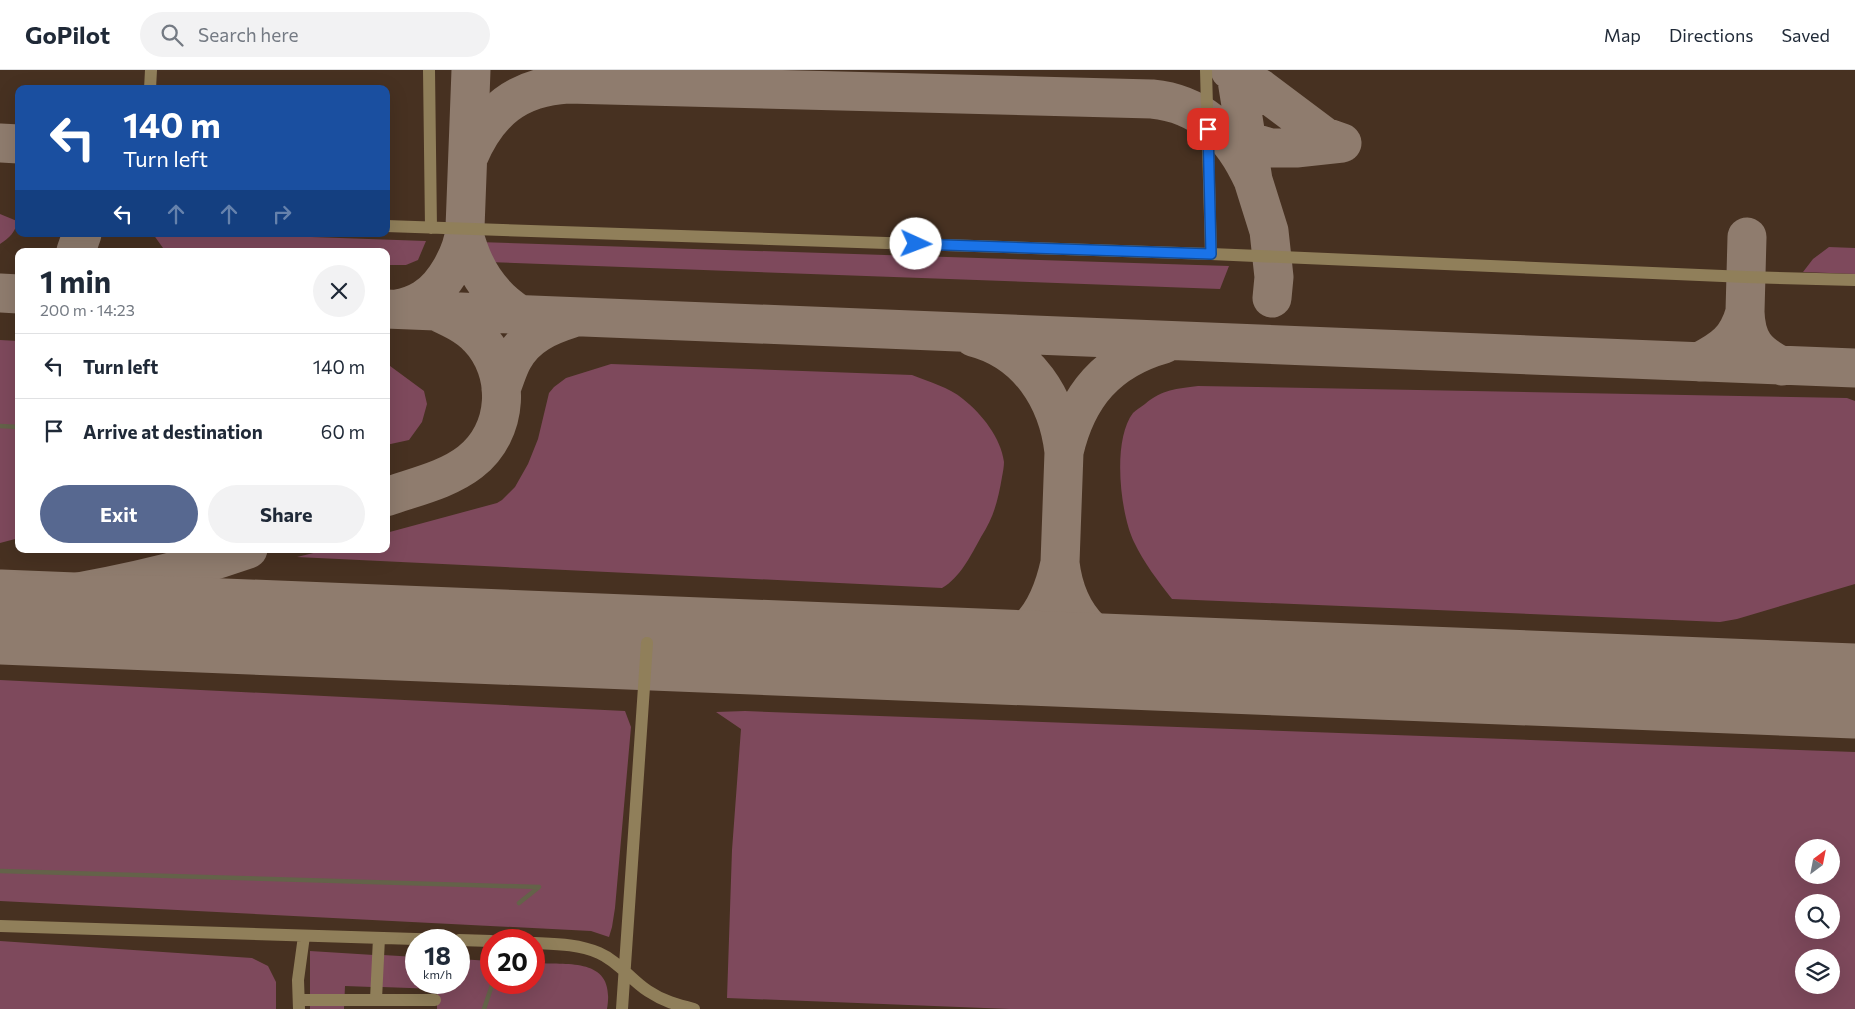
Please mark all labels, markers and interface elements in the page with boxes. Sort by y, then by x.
search box [140,12,490,57]
text: GoPilot [25,20,110,49]
icon: search [158,21,186,49]
text: Search here [198,23,299,46]
text: Map [1604,24,1641,46]
text: Directions [1669,24,1753,46]
text: Saved [1781,24,1830,46]
text: 140 m [123,102,221,145]
icon: left [40,105,105,170]
pin [1187,108,1229,150]
icon: arrive [1194,115,1222,143]
text: Turn left [123,145,208,172]
icon: left [109,200,137,228]
icon: ahead [162,200,190,228]
icon: ahead [215,200,243,228]
icon: right [268,200,296,228]
position arrow [889,217,941,269]
text: 1 min [40,262,111,299]
button: close [313,265,365,317]
text: 200 m · 14:23 [40,300,135,319]
icon: left [40,352,68,380]
text: Turn left [83,355,158,378]
text: 140 m [313,355,365,378]
icon: arrive [40,417,68,445]
text: Arrive at destination [83,420,263,443]
text: 60 m [321,420,365,443]
button: Exit [40,485,198,543]
button: Share [208,485,365,543]
north arrow [1795,839,1840,884]
map controls [1795,839,1840,994]
button: search [1795,894,1840,939]
speed limit sign: 20 [480,929,545,994]
text: 18 [424,940,451,970]
button: layers [1795,949,1840,994]
text: km/h [423,967,452,981]

